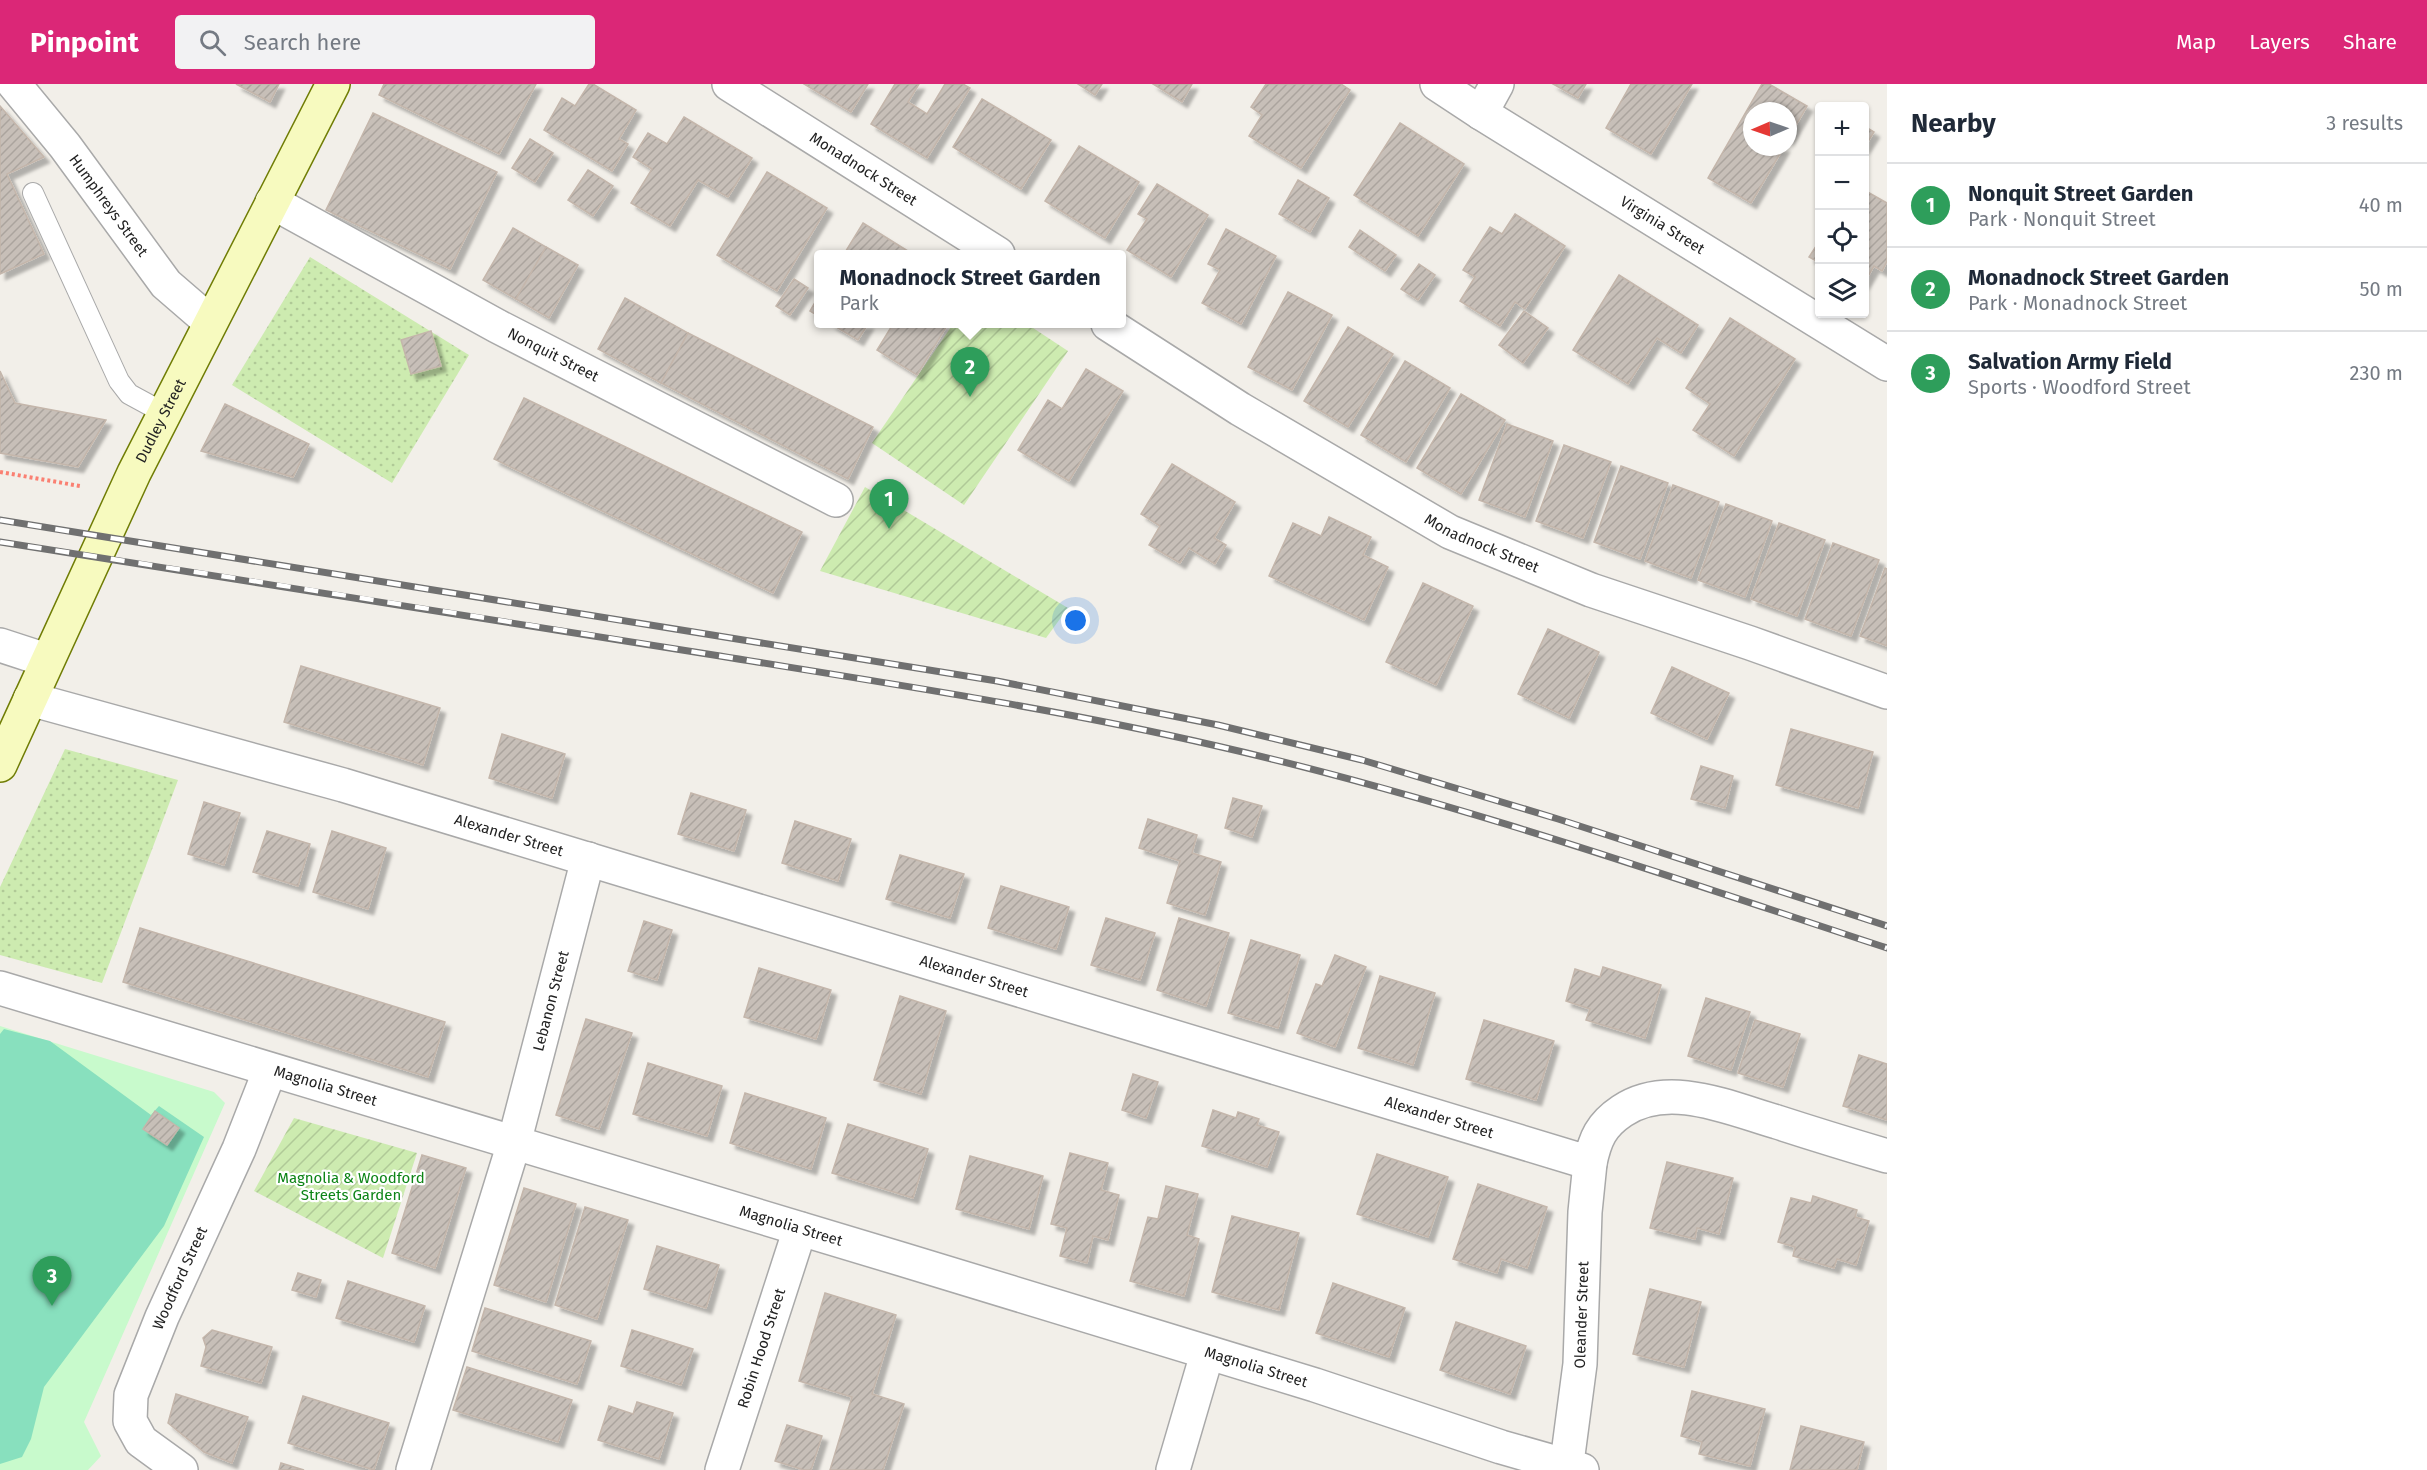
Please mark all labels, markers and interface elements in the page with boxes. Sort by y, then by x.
search box [175,15,595,69]
text: Pinpoint [30,26,139,59]
icon: search [196,26,229,59]
text: Search here [244,29,361,56]
text: Map [2176,29,2216,55]
text: Layers [2249,29,2310,55]
text: Share [2343,29,2397,55]
north arrow [1743,102,1797,156]
map controls [1815,102,1869,318]
button: + [1815,102,1869,156]
text: Nearby [1911,108,1996,139]
text: 3 results [2326,111,2403,135]
street label: Monadnock Street [806,128,921,210]
street label: Humphreys Street [65,151,152,261]
button: − [1815,156,1869,210]
text: Nonquit Street Garden [1968,180,2194,207]
street label: Virginia Street [1617,192,1709,258]
text: 1 [1926,193,1935,217]
text: 40 m [2359,193,2403,217]
text: Park · Nonquit Street [1968,207,2156,231]
button: locate [1815,210,1869,264]
popup [814,250,1126,328]
text: Monadnock Street Garden [839,264,1101,291]
button: layers [1815,264,1869,318]
text: Monadnock Street Garden [1968,264,2229,291]
text: 2 [1925,277,1936,301]
text: 50 m [2359,277,2403,301]
text: Park [839,291,879,315]
text: Park · Monadnock Street [1968,291,2187,315]
street label: Nonquit Street [505,324,602,386]
pin: 2 [950,348,990,397]
text: Salvation Army Field [1968,348,2172,375]
text: 3 [1925,361,1936,385]
text: 230 m [2350,361,2403,385]
street label: Dudley Street [132,375,190,466]
text: Sports · Woodford Street [1968,375,2191,399]
pin: 1 [870,480,908,529]
street label: Monadnock Street [1421,510,1542,577]
your location [1061,606,1090,635]
street label: Alexander Street [452,810,566,860]
street label: Lebanon Street [529,948,573,1053]
street label: Alexander Street [917,951,1031,1001]
street label: Magnolia Street [272,1062,380,1110]
street label: Alexander Street [1383,1092,1496,1142]
park label: Magnolia & Woodford Streets Garden [277,1169,425,1204]
street label: Magnolia Street [737,1202,845,1250]
street label: Woodford Street [149,1223,211,1332]
pin: 3 [32,1256,72,1306]
street label: Oleander Street [1571,1260,1592,1369]
street label: Robin Hood Street [734,1285,789,1410]
street label: Magnolia Street [1202,1343,1310,1391]

